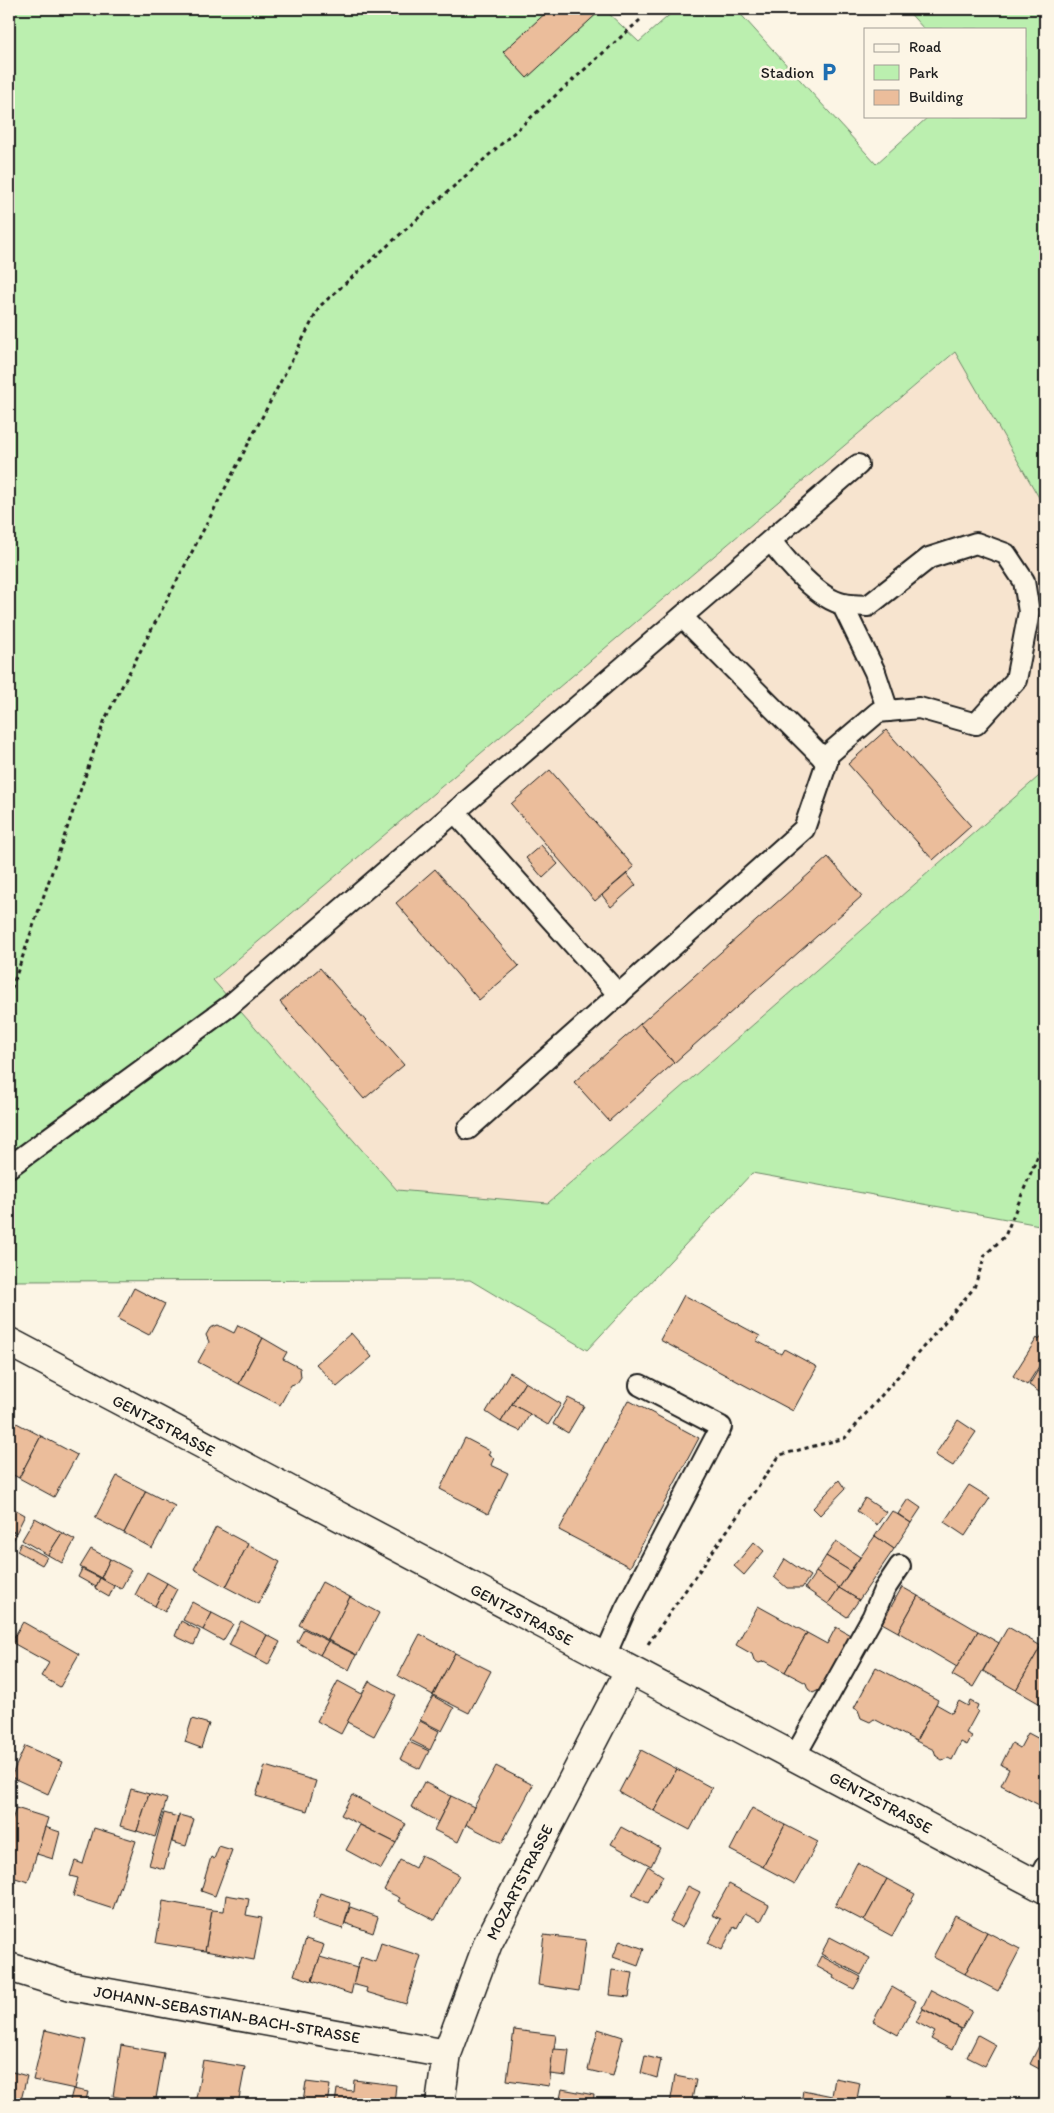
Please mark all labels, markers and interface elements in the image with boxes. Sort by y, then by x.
legend [864,28,1026,118]
text: Road [909,38,942,56]
parking icon: Stadion [818,61,840,83]
place label: Stadion [761,63,814,82]
text: Park [909,64,939,82]
text: Building [909,88,963,106]
street label: GENTZSTRASSE [109,1390,218,1461]
street label: GENTZSTRASSE [467,1579,576,1650]
street label: GENTZSTRASSE [826,1767,935,1838]
street label: MOZARTSTRASSE [482,1821,557,1943]
street label: JOHANN-SEBASTIAN-BACH-STRASSE [92,1982,362,2047]

